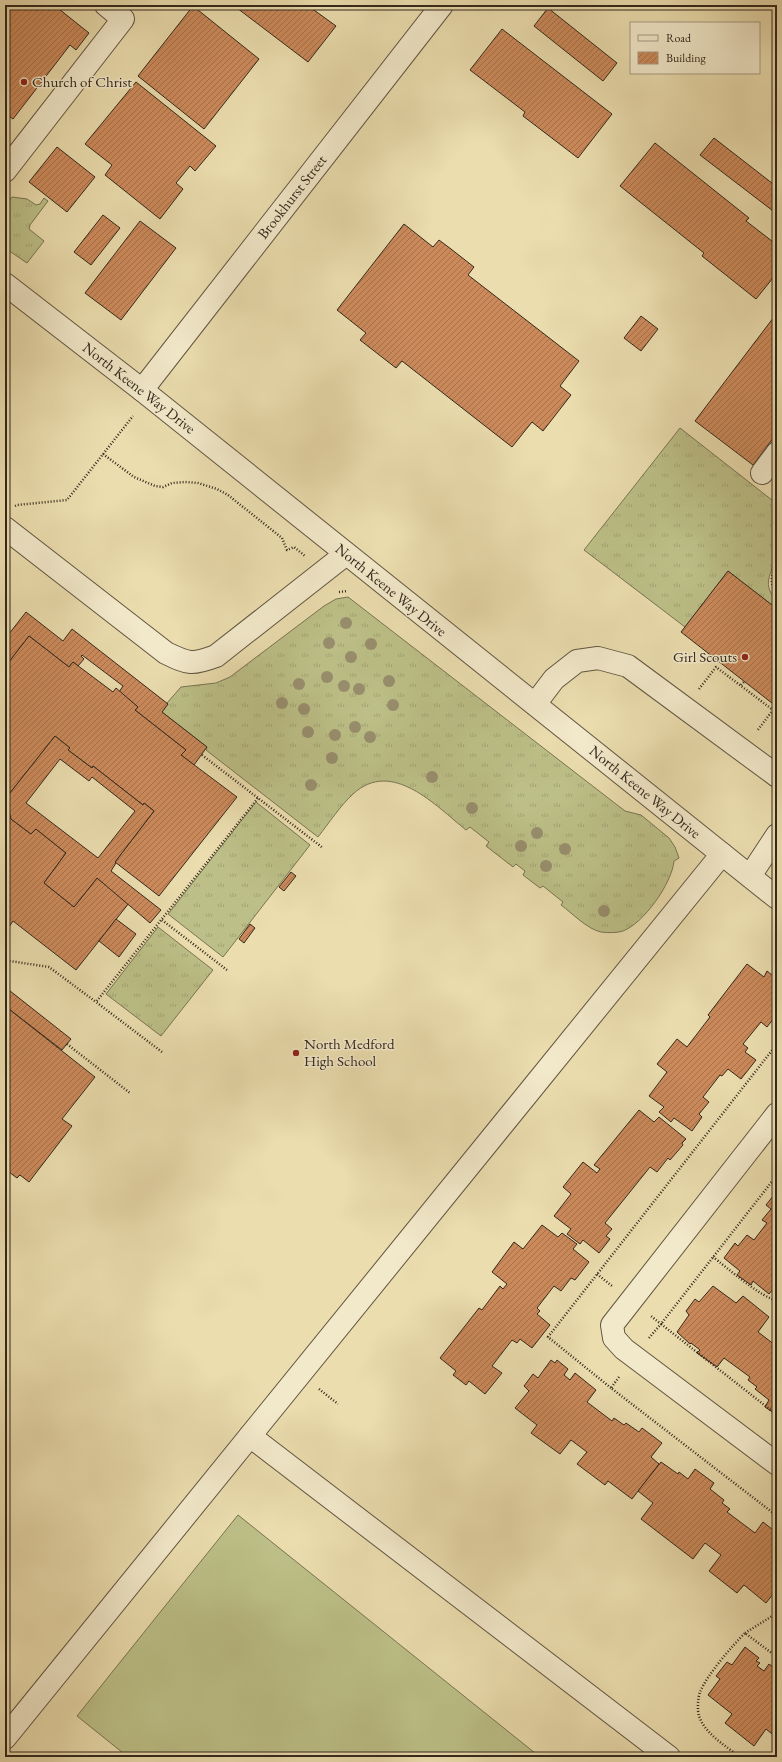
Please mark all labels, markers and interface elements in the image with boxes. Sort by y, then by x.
legend [630,22,760,74]
text: Road [666,30,692,46]
text: Building [666,50,707,66]
place label: Church of Christ [32,72,132,91]
marker: Church of Christ [19,77,29,87]
street label: Brookhurst Street [253,151,331,243]
street label: North Keene Way Drive [79,338,200,438]
street label: North Keene Way Drive [332,539,451,640]
place label: Girl Scouts [673,647,737,666]
marker: Girl Scouts [740,652,750,662]
street label: North Keene Way Drive [586,741,705,842]
place label: North Medford High School [304,1034,395,1070]
marker: North Medford High School [291,1048,301,1058]

